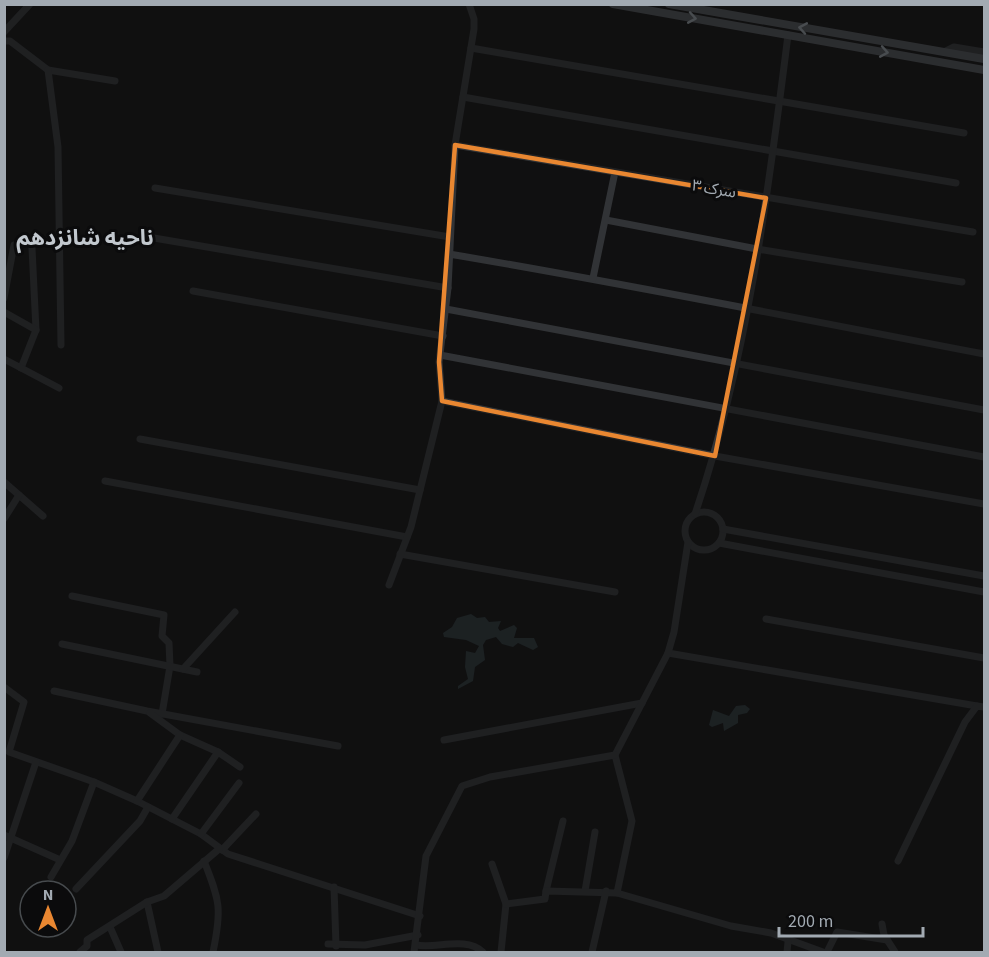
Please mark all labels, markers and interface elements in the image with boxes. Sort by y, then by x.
one-way arrow [686,11,696,24]
one-way arrow [798,22,808,35]
one-way arrow [878,45,888,58]
street label: سرک ۳ [690,174,738,204]
district label: ناحیه شانزدهم [16,222,154,254]
north arrow [18,879,78,939]
text: N [43,884,53,906]
scale bar [779,900,923,938]
text: 200 m [788,909,833,934]

